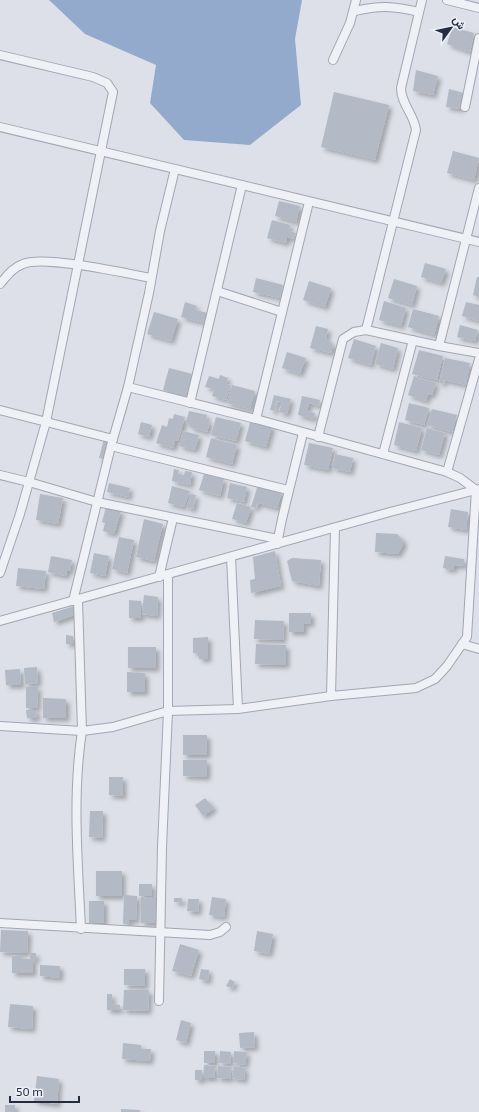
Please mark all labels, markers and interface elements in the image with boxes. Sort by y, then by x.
north arrow [431,8,471,48]
text: ش [450,13,469,32]
scale bar [10,1078,79,1104]
text: 50 m [16,1084,43,1098]

